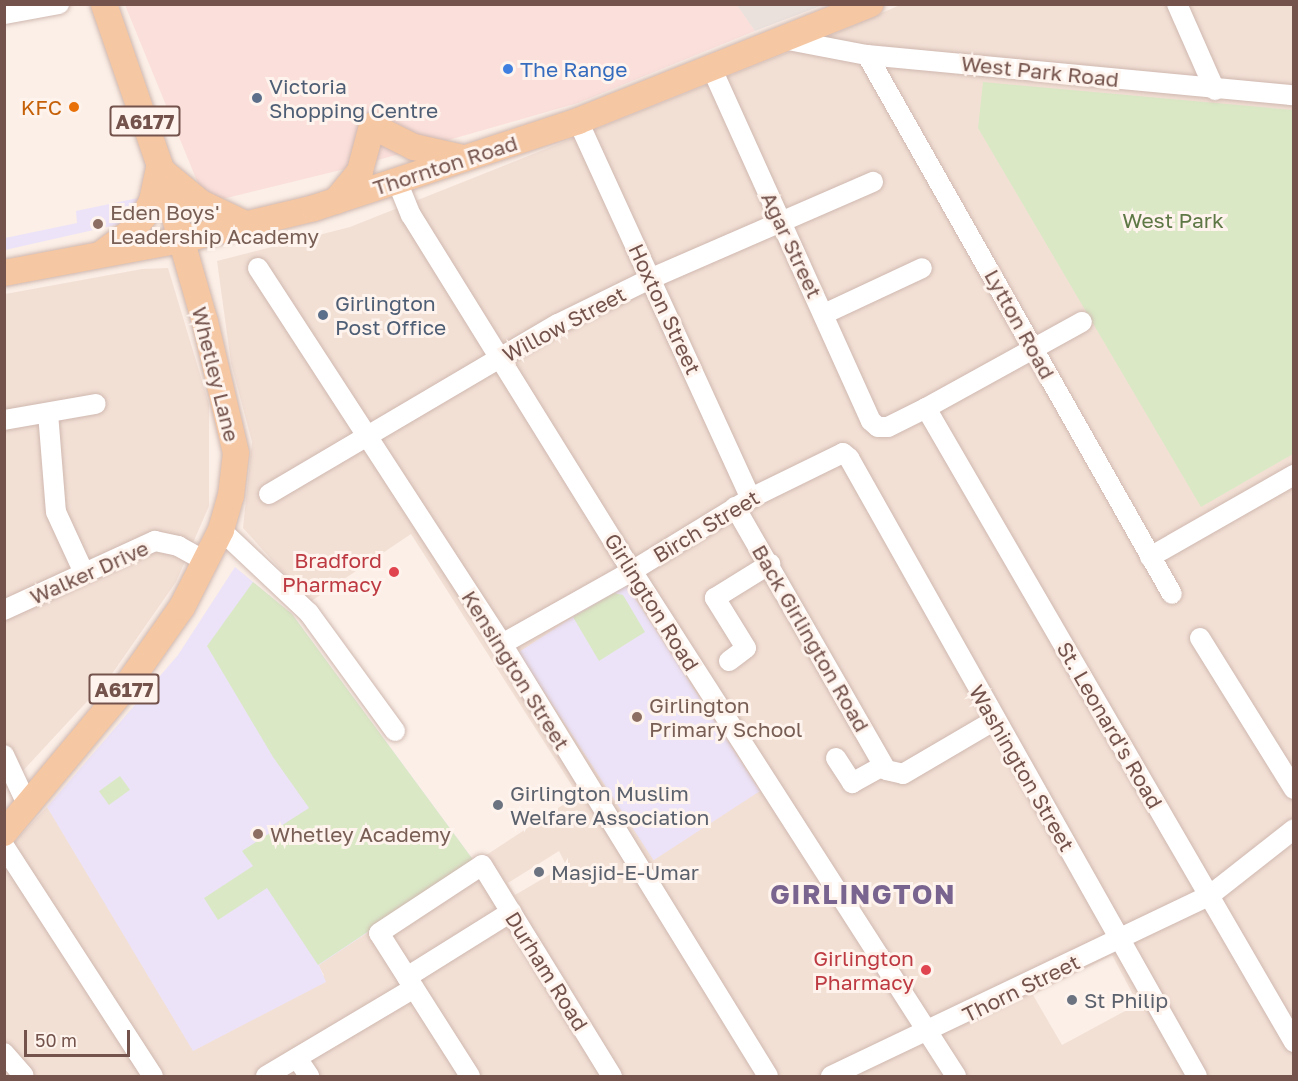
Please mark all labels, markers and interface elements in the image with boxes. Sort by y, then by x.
street label: West Park Road [960,50,1120,92]
place label: The Range [520,56,627,82]
marker: The Range [501,62,515,76]
place label: Victoria Shopping Centre [269,73,438,123]
marker: Victoria Shopping Centre [250,91,264,105]
place label: KFC [21,94,62,120]
marker: KFC [67,100,81,114]
road number: A6177 [109,104,181,138]
street label: Thornton Road [370,130,520,200]
street label: Agar Street [756,188,828,302]
place label: Eden Boys' Leadership Academy [110,199,319,249]
park label: West Park [1122,207,1224,233]
marker: Eden Boys' Leadership Academy [91,217,105,231]
street label: Hoxton Street [624,240,706,378]
street label: Lytton Road [980,265,1060,383]
street label: Willow Street [498,281,630,367]
place label: Girlington Post Office [335,290,446,340]
street label: Whetley Lane [187,304,245,444]
marker: Girlington Post Office [316,308,330,322]
street label: Birch Street [648,484,764,568]
street label: Girlington Road [600,529,704,675]
street label: Walker Drive [26,535,152,609]
street label: Back Girlington Road [747,540,875,736]
place label: Bradford Pharmacy [282,547,382,597]
marker: Bradford Pharmacy [387,565,401,579]
street label: Kensington Street [457,586,575,754]
street label: St. Leonard's Road [1052,637,1168,813]
road number: A6177 [88,672,160,706]
street label: Washington Street [964,680,1080,856]
place label: Girlington Primary School [649,692,803,742]
marker: Girlington Primary School [630,710,644,724]
place label: Girlington Muslim Welfare Association [510,780,709,830]
marker: Girlington Muslim Welfare Association [491,798,505,812]
place label: Whetley Academy [270,821,451,847]
marker: Whetley Academy [251,827,265,841]
place label: Masjid-E-Umar [551,859,699,885]
marker: Masjid-E-Umar [532,865,546,879]
district label: GIRLINGTON [770,879,956,911]
street label: Durham Road [500,907,594,1035]
place label: Girlington Pharmacy [813,945,914,995]
street label: Thorn Street [958,949,1084,1027]
marker: Girlington Pharmacy [919,963,933,977]
place label: St Philip [1084,987,1168,1013]
marker: St Philip [1065,993,1079,1007]
scale bar [27,1018,134,1056]
text: 50 m [35,1029,77,1051]

